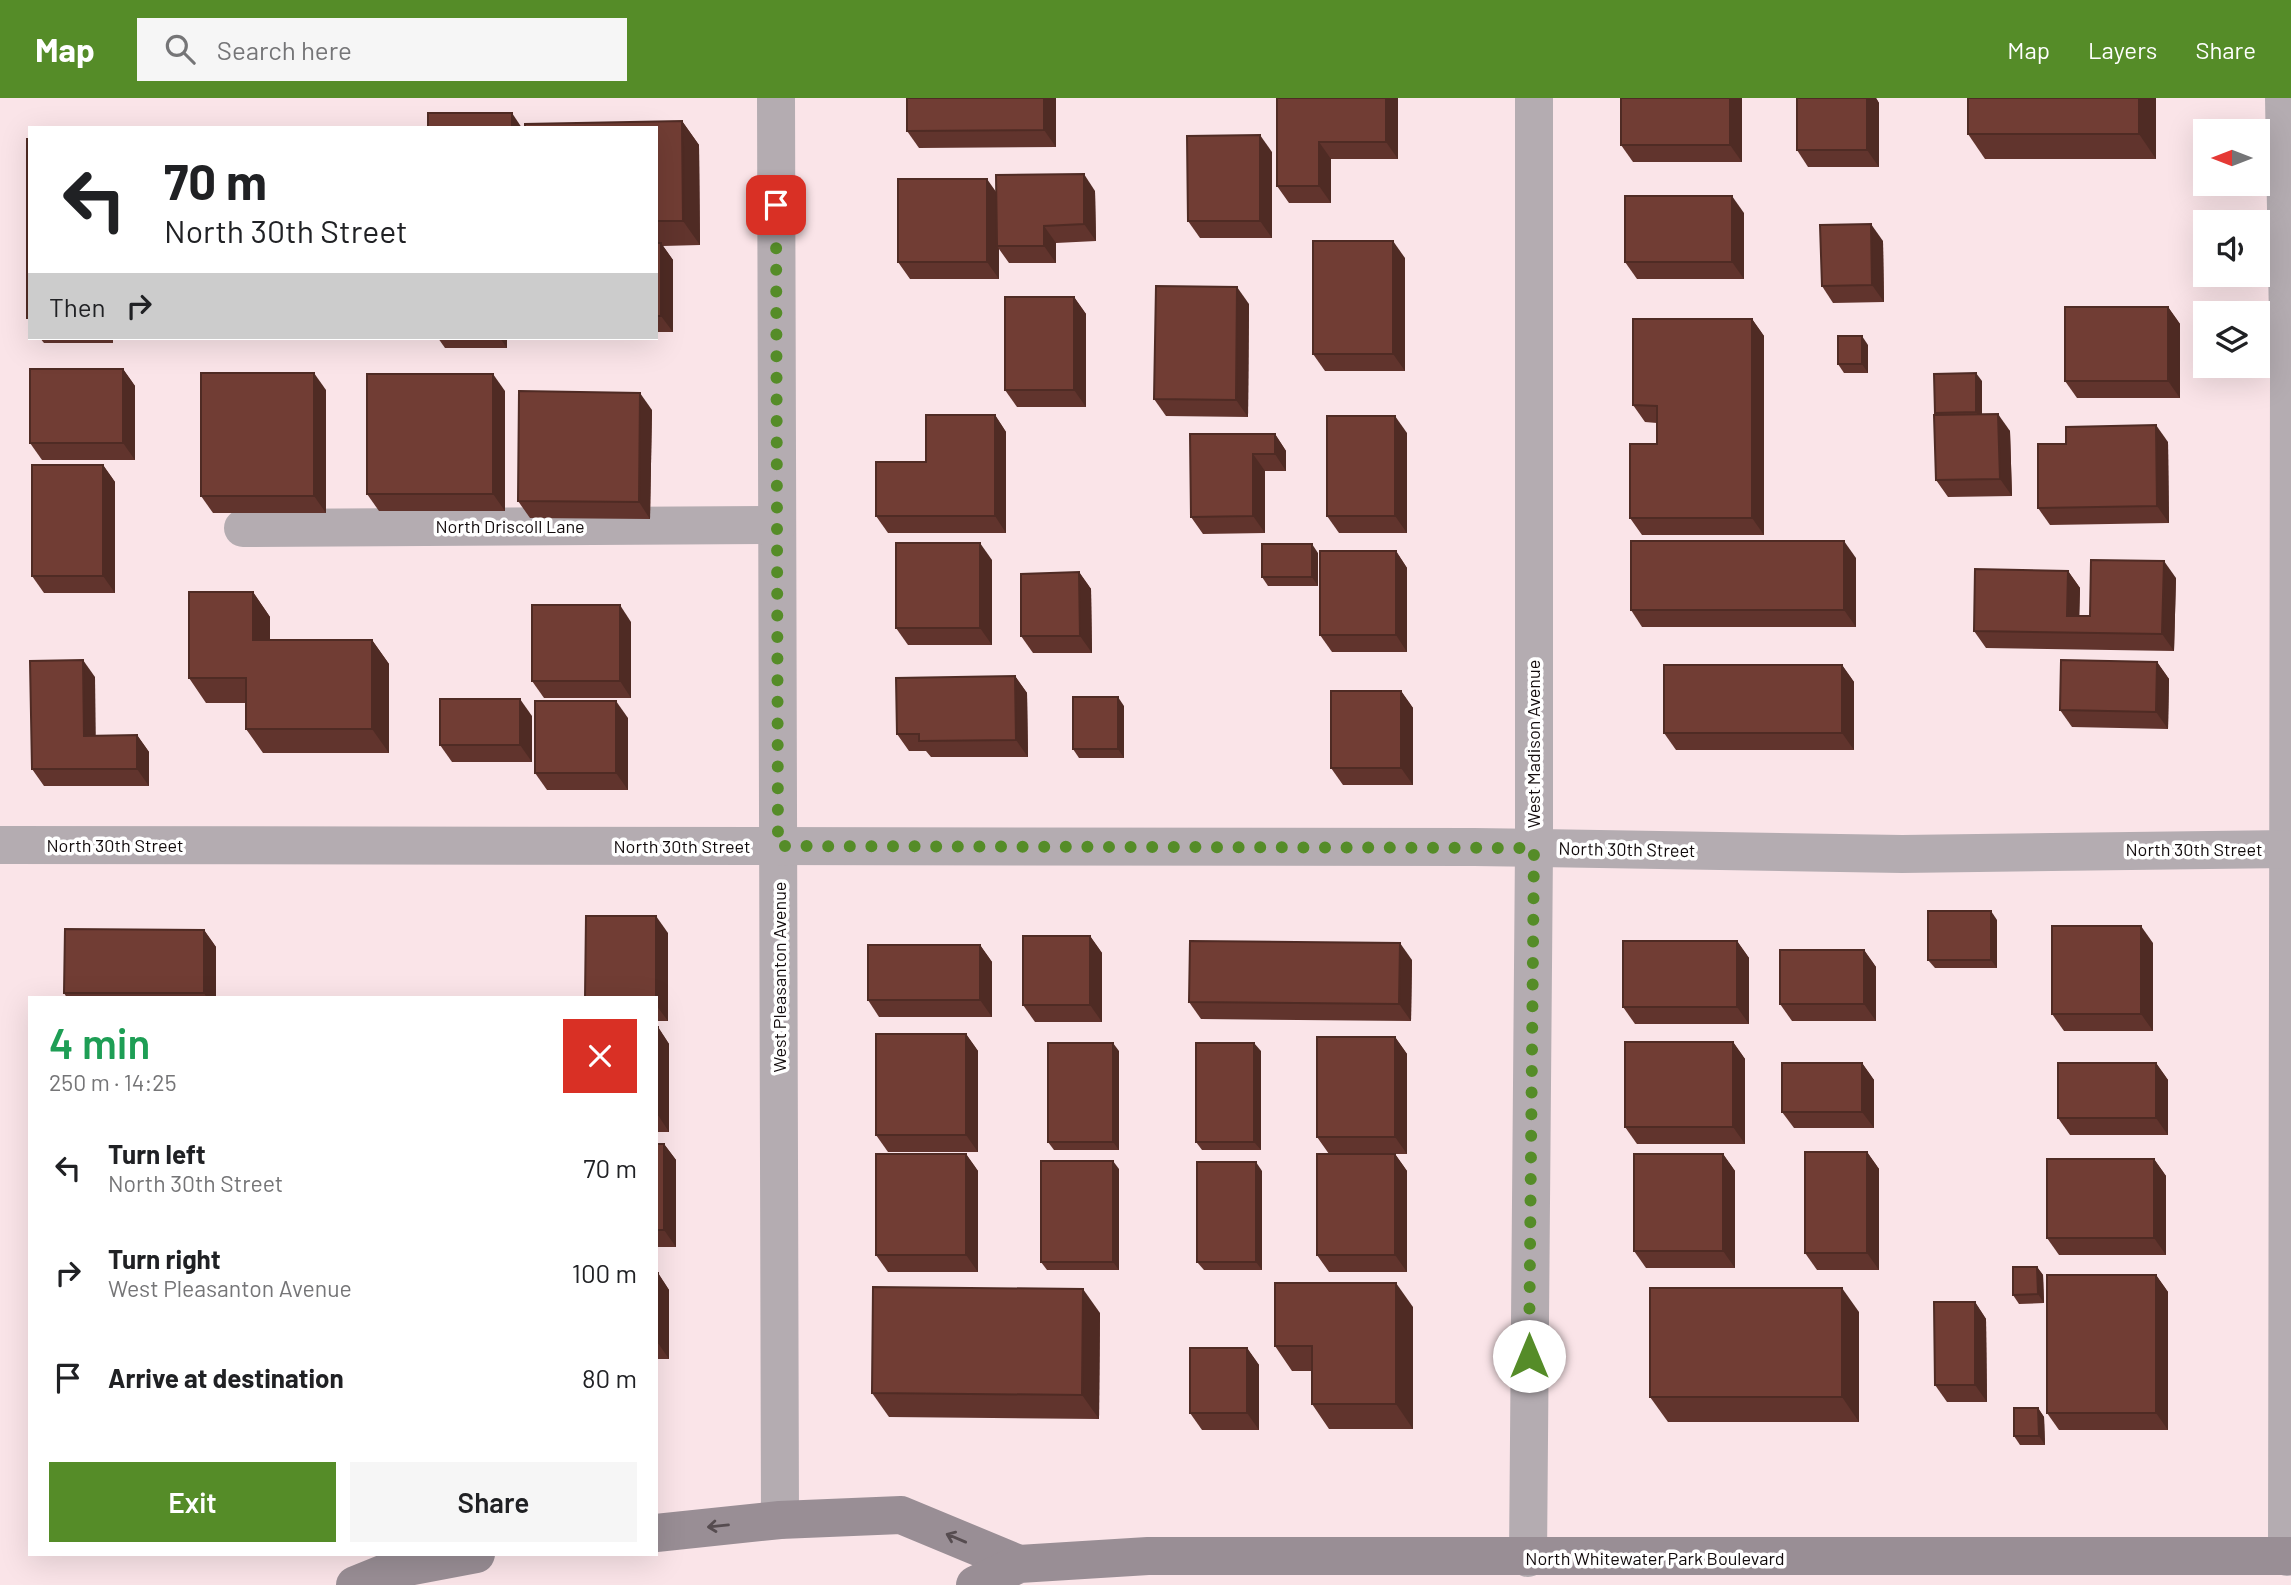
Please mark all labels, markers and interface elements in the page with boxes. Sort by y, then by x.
search box [137,18,627,81]
text: Map [35,29,95,69]
icon: search [161,30,199,68]
text: Search here [217,34,352,65]
text: Map [2007,35,2050,64]
text: Layers [2088,35,2157,64]
text: Share [2195,35,2256,64]
north arrow [2193,119,2270,196]
map controls [2193,119,2270,378]
text: 70 m [164,151,267,210]
icon: left [49,154,140,245]
pin [746,175,806,235]
icon: arrive [757,186,795,224]
button: sound [2193,210,2270,287]
text: North 30th Street [164,211,408,249]
icon: right [120,287,158,325]
text: Then [49,291,106,322]
button: layers [2193,301,2270,378]
street label: North Driscoll Lane [435,515,585,537]
street label: West Madison Avenue [1522,660,1544,828]
street label: North 30th Street [46,834,184,856]
street label: North 30th Street [613,835,751,857]
street label: North 30th Street [1558,837,1696,861]
street label: North 30th Street [2125,838,2263,860]
street label: West Pleasanton Avenue [768,882,790,1072]
text: 4 min [49,1017,150,1067]
button: close [563,1019,637,1093]
text: 250 m · 14:25 [49,1068,176,1096]
text: Turn left [108,1138,206,1169]
icon: left [49,1149,87,1187]
text: 70 m [583,1152,637,1183]
text: North 30th Street [108,1169,283,1197]
text: Turn right [108,1243,221,1274]
icon: right [49,1254,87,1292]
text: 100 m [572,1257,637,1288]
text: West Pleasanton Avenue [108,1274,352,1302]
position arrow [1492,1319,1566,1393]
icon: arrive [49,1359,87,1397]
text: Arrive at destination [108,1362,344,1393]
text: 80 m [582,1362,637,1393]
button: Exit [49,1462,336,1542]
button: Share [350,1462,637,1542]
one-way arrow [707,1520,730,1533]
one-way arrow [945,1530,967,1543]
street label: North Whitewater Park Boulevard [1525,1547,1785,1569]

